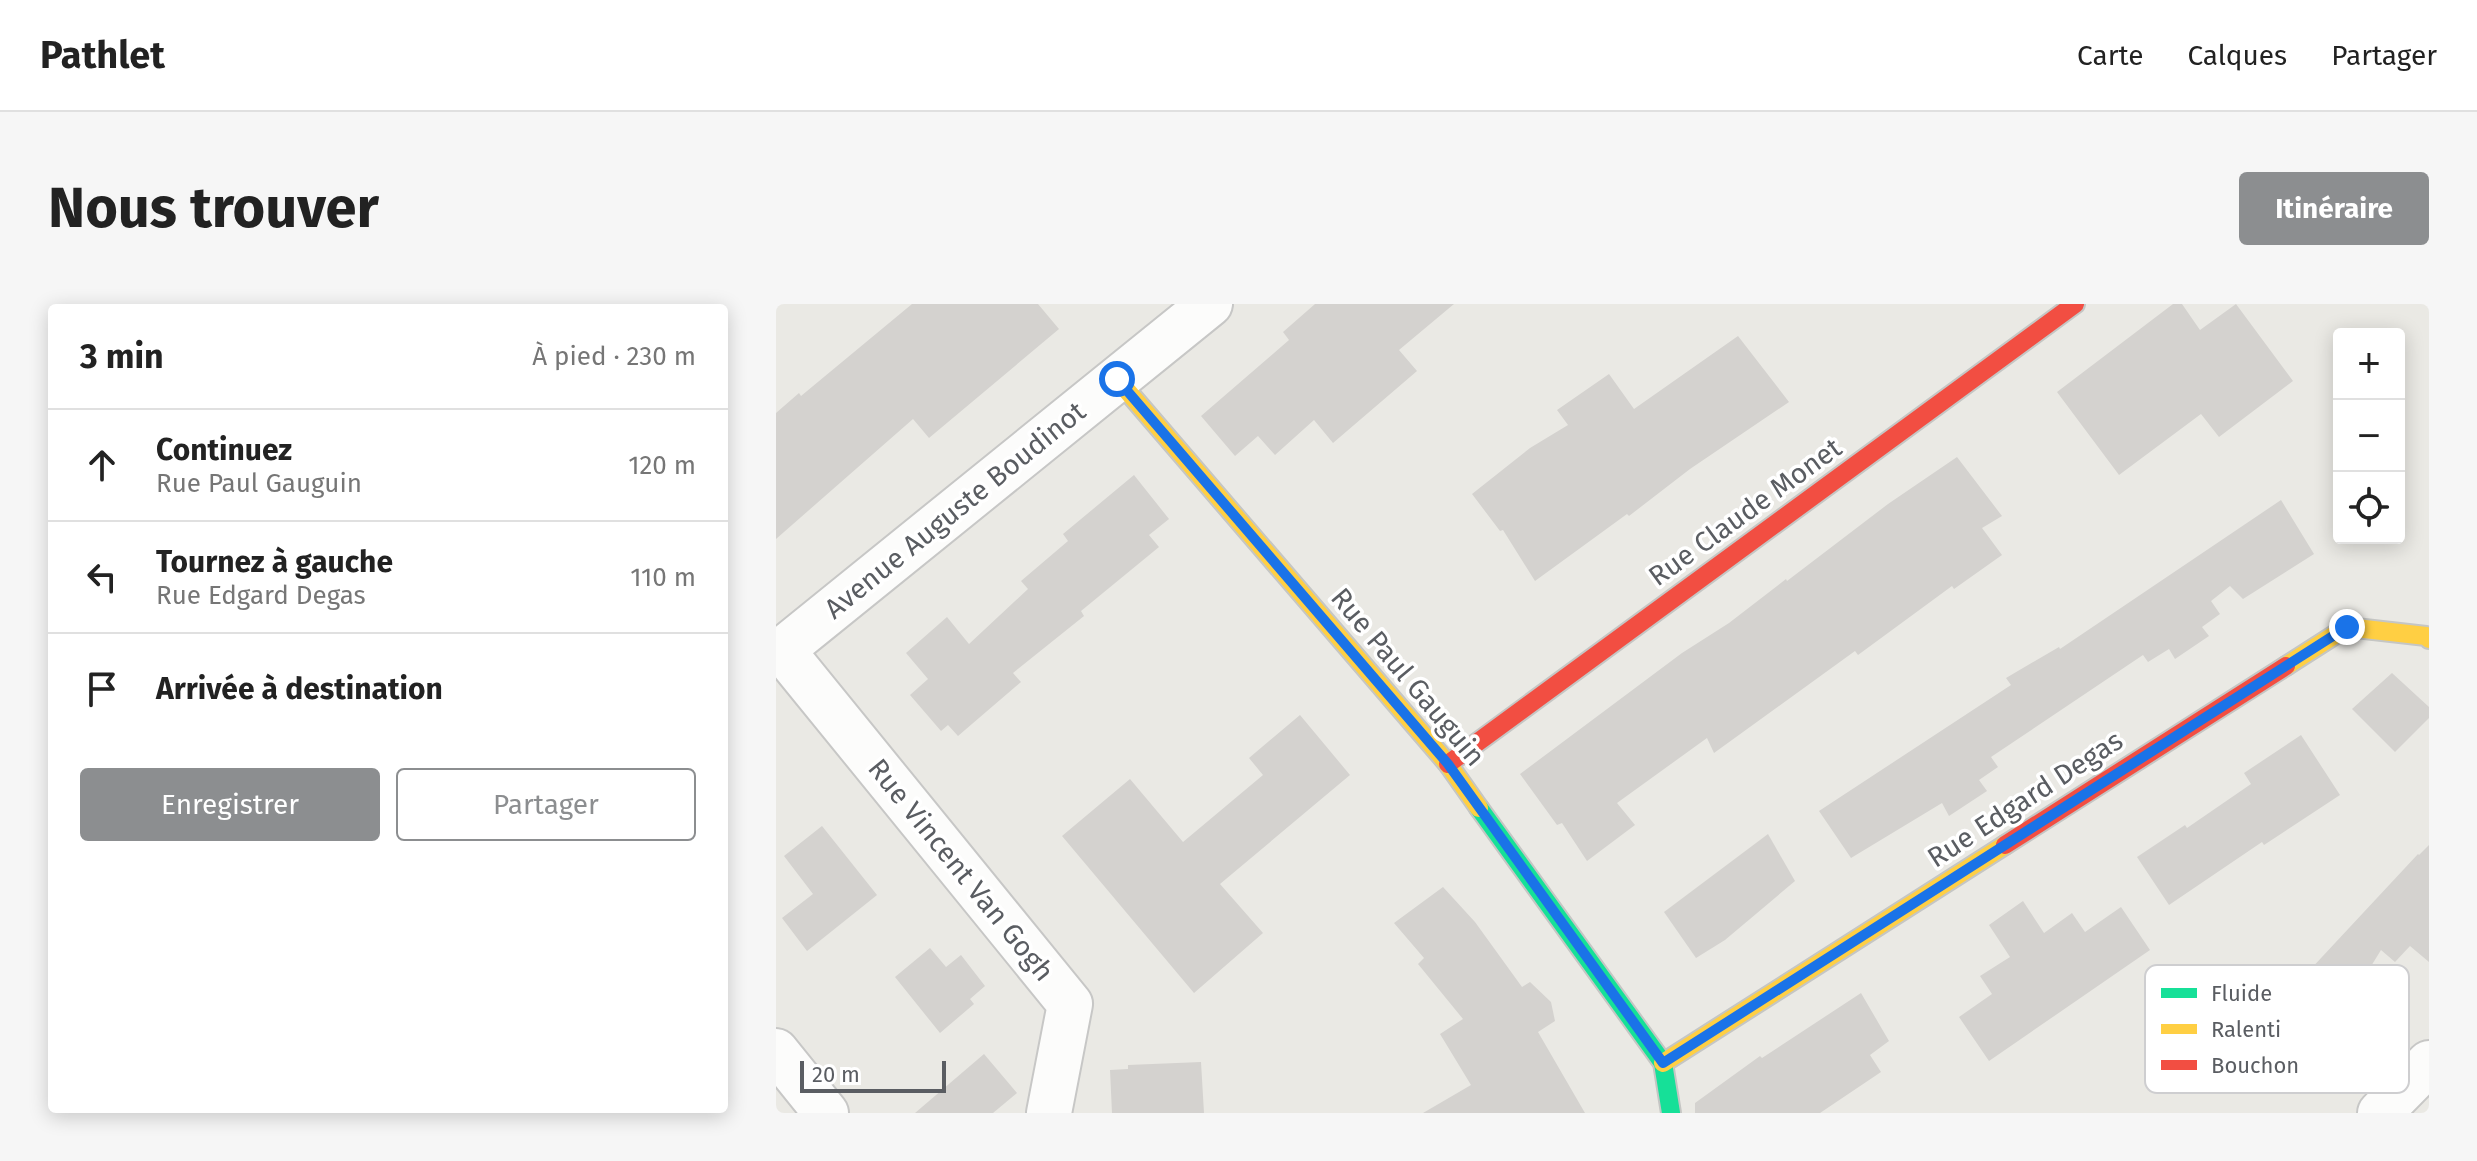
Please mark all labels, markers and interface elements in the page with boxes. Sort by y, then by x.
text: Pathlet [40,32,165,78]
text: Carte [2077,39,2143,72]
text: Calques [2187,39,2287,72]
text: Partager [2331,39,2437,72]
button: Itinéraire [2239,172,2429,245]
text: Nous trouver [48,175,379,242]
map controls [2333,328,2405,544]
button: + [2333,328,2405,400]
text: 3 min [80,336,164,377]
text: À pied · 230 m [532,341,696,372]
route start [1099,361,1135,397]
street label: Avenue Auguste Boudinot [818,394,1093,625]
button: − [2333,400,2405,472]
street label: Rue Claude Monet [1642,430,1849,593]
text: Continuez [156,432,292,468]
icon: ahead [80,443,124,487]
text: 120 m [628,450,696,481]
text: Rue Paul Gauguin [156,468,362,499]
button: locate [2333,472,2405,544]
text: Tournez à gauche [156,544,393,580]
icon: left [80,555,124,599]
text: 110 m [630,562,696,593]
text: Rue Edgard Degas [156,580,366,611]
street label: Rue Paul Gauguin [1324,581,1492,773]
route end [2329,609,2365,645]
icon: arrive [80,667,124,711]
text: Arrivée à destination [156,671,443,707]
street label: Rue Edgard Degas [1921,724,2129,874]
street label: Rue Vincent Van Gogh [861,752,1061,988]
button: Enregistrer [80,768,380,841]
button: Partager [396,768,696,841]
legend [2145,965,2409,1093]
text: Fluide [2211,980,2272,1007]
text: Ralenti [2211,1016,2281,1043]
text: Bouchon [2211,1052,2299,1079]
scale bar [800,1057,946,1093]
text: 20 m [812,1061,860,1088]

